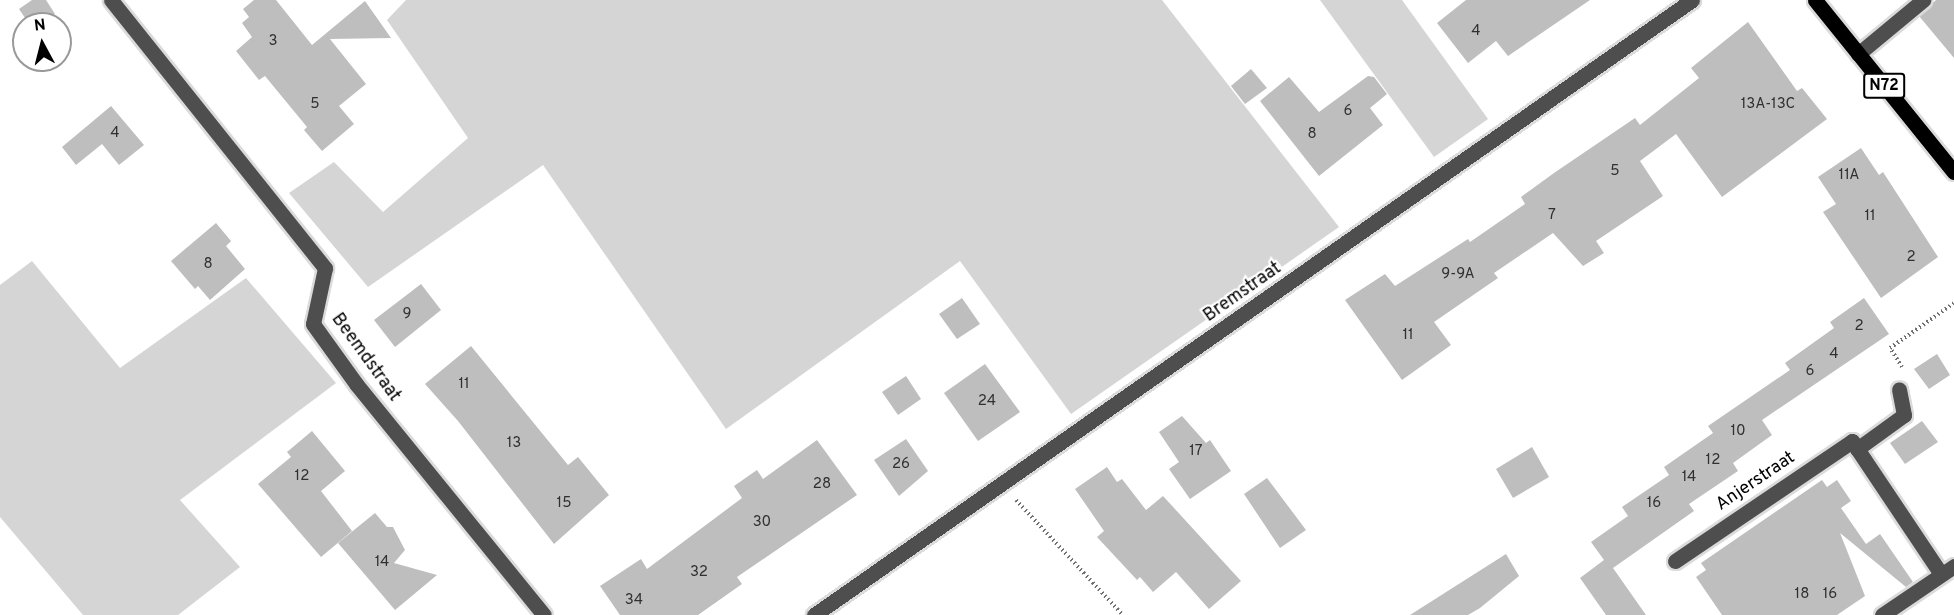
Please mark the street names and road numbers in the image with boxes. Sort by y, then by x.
road number: N72 [1863,73,1905,99]
street label: Bremstraat [1200,258,1286,328]
street label: Beemdstraat [326,310,404,406]
street label: Anjerstraat [1712,448,1800,516]

